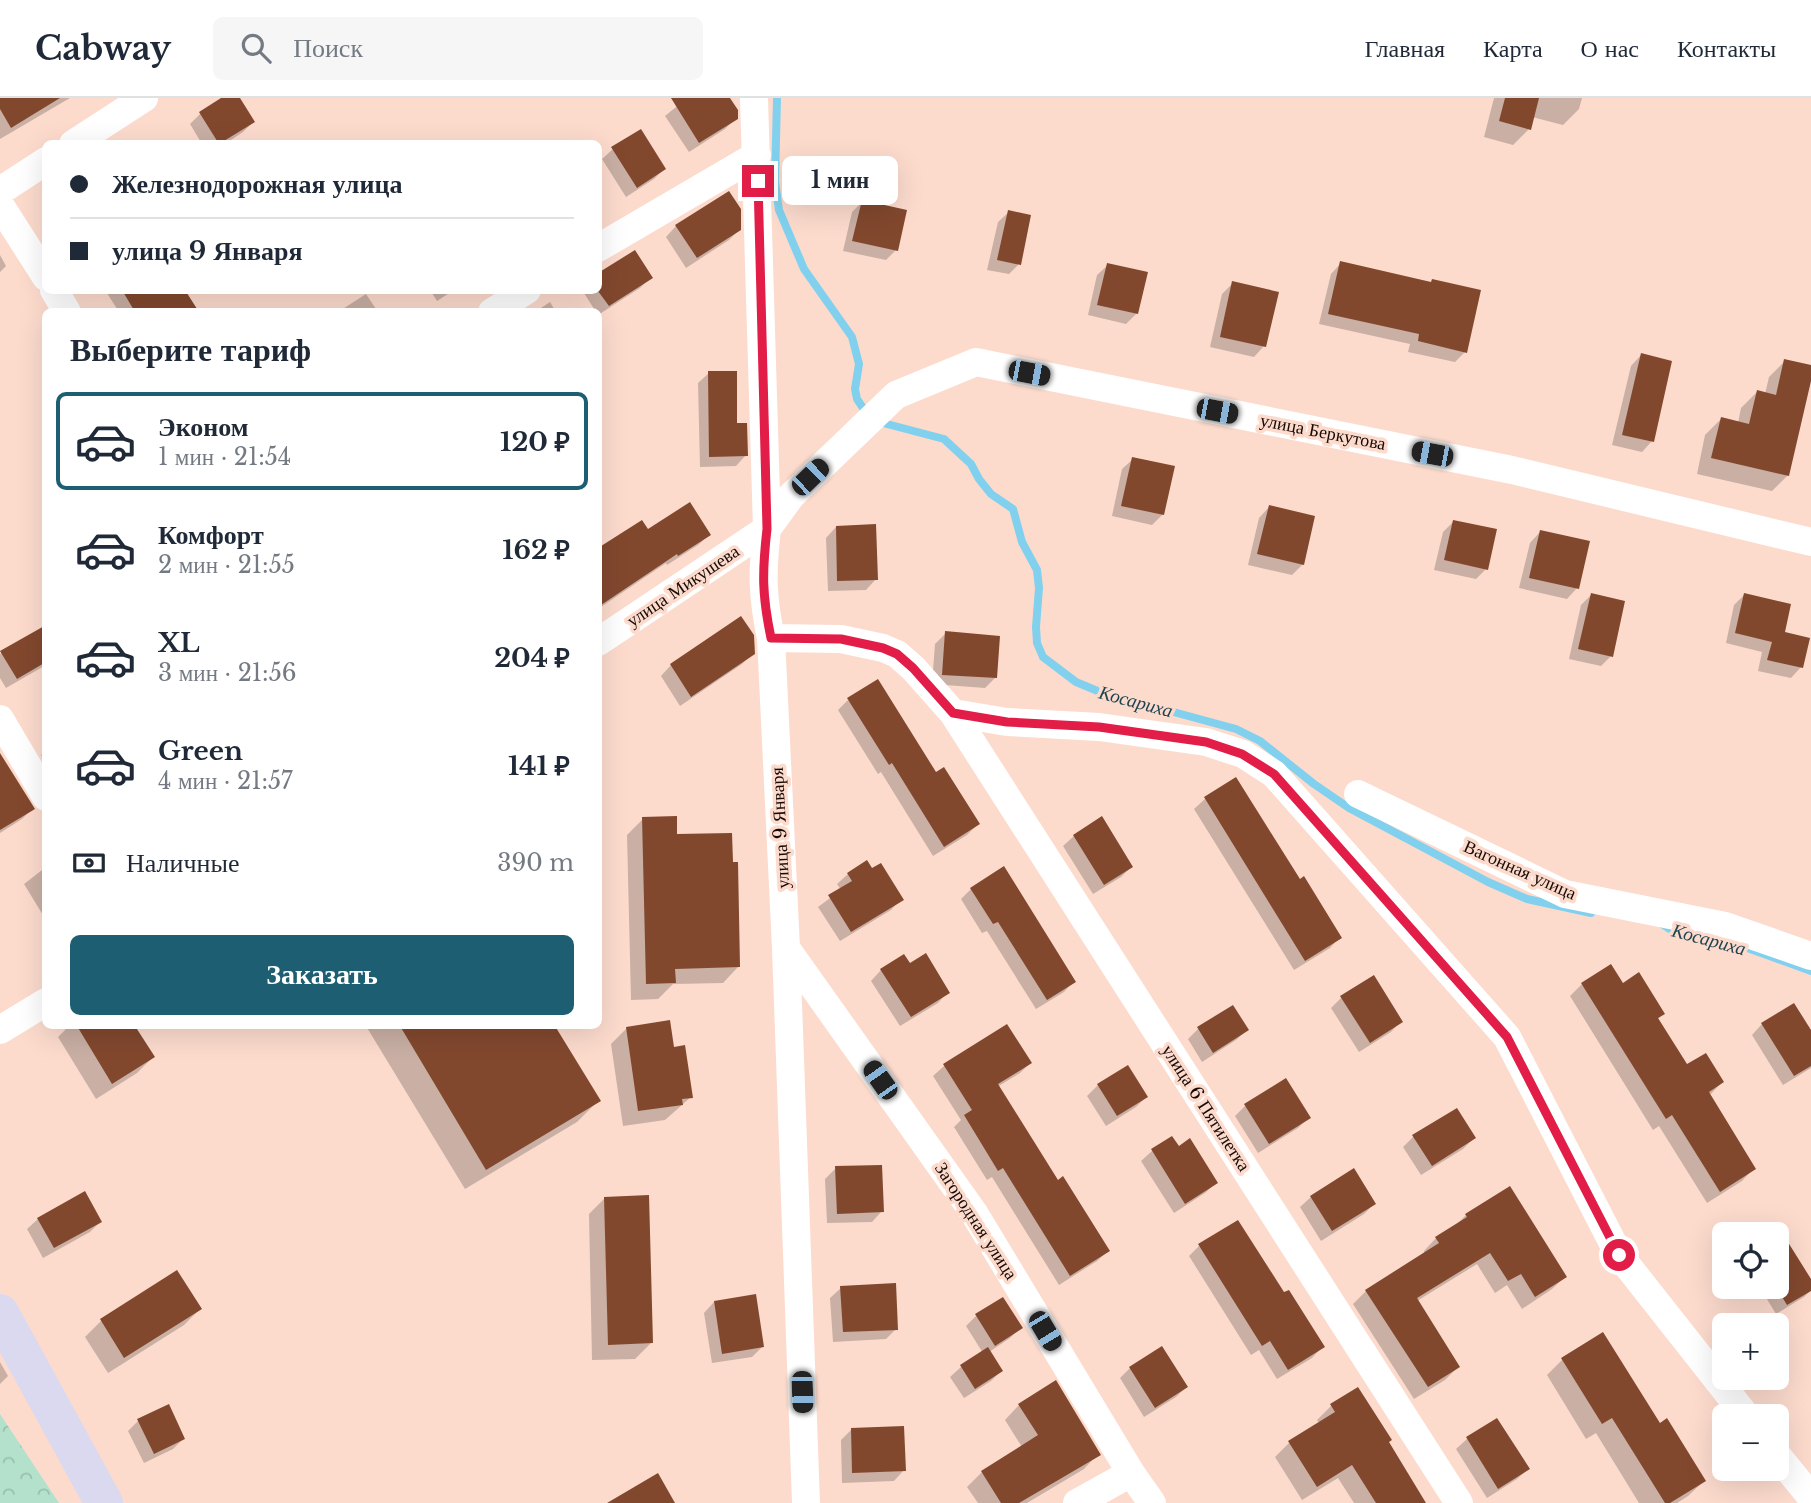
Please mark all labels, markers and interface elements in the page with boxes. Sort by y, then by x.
search box [213,17,703,80]
text: Cabway [35,28,171,69]
icon: search [237,29,275,67]
text: Поиск [293,32,363,64]
text: Главная [1365,34,1445,63]
text: Карта [1483,34,1543,63]
text: О нас [1581,34,1639,63]
text: Контакты [1677,34,1776,63]
callout: 1 мин [782,156,898,206]
route end [742,165,774,197]
text: 1 мин [811,166,869,194]
text: Железнодорожная улица [112,168,402,200]
text: улица 9 Января [112,235,303,267]
text: Выберите тариф [70,330,311,370]
car [1007,359,1052,387]
car [1195,397,1240,425]
street label: улица Беркутова [1258,409,1388,455]
icon: car [74,410,137,473]
text: Эконом [158,411,248,443]
text: 120 ₽ [500,426,570,458]
car [1410,440,1455,468]
text: 1 мин · 21:54 [158,443,291,471]
car [788,455,833,499]
icon: car [74,518,137,581]
text: Комфорт [158,519,264,551]
text: 162 ₽ [502,534,570,566]
street label: улица Микушева [623,540,743,632]
text: 2 мин · 21:55 [158,551,295,579]
icon: car [74,626,137,689]
text: XL [158,627,200,659]
text: 204 ₽ [494,642,570,674]
text: 3 мин · 21:56 [158,659,297,687]
water label: Косариха [1095,680,1175,722]
icon: car [74,734,137,797]
text: Green [158,735,243,767]
text: 141 ₽ [508,750,570,782]
text: 4 мин · 21:57 [158,767,293,795]
street label: улица 9 Января [766,767,794,889]
street label: Вагонная улица [1460,835,1580,905]
icon: cash [70,844,108,882]
text: Наличные [126,847,239,879]
text: 390 m [497,849,574,877]
water label: Косариха [1668,918,1748,960]
button: Заказать [70,935,574,1015]
street label: улица 6 Пятилетка [1157,1041,1255,1175]
car [860,1057,901,1103]
street label: Загородная улица [930,1158,1022,1284]
map controls [1712,1222,1789,1481]
button: locate [1712,1222,1789,1299]
route start [1603,1239,1635,1271]
car [1026,1308,1065,1354]
button: + [1712,1313,1789,1390]
car [791,1371,814,1413]
button: − [1712,1404,1789,1481]

